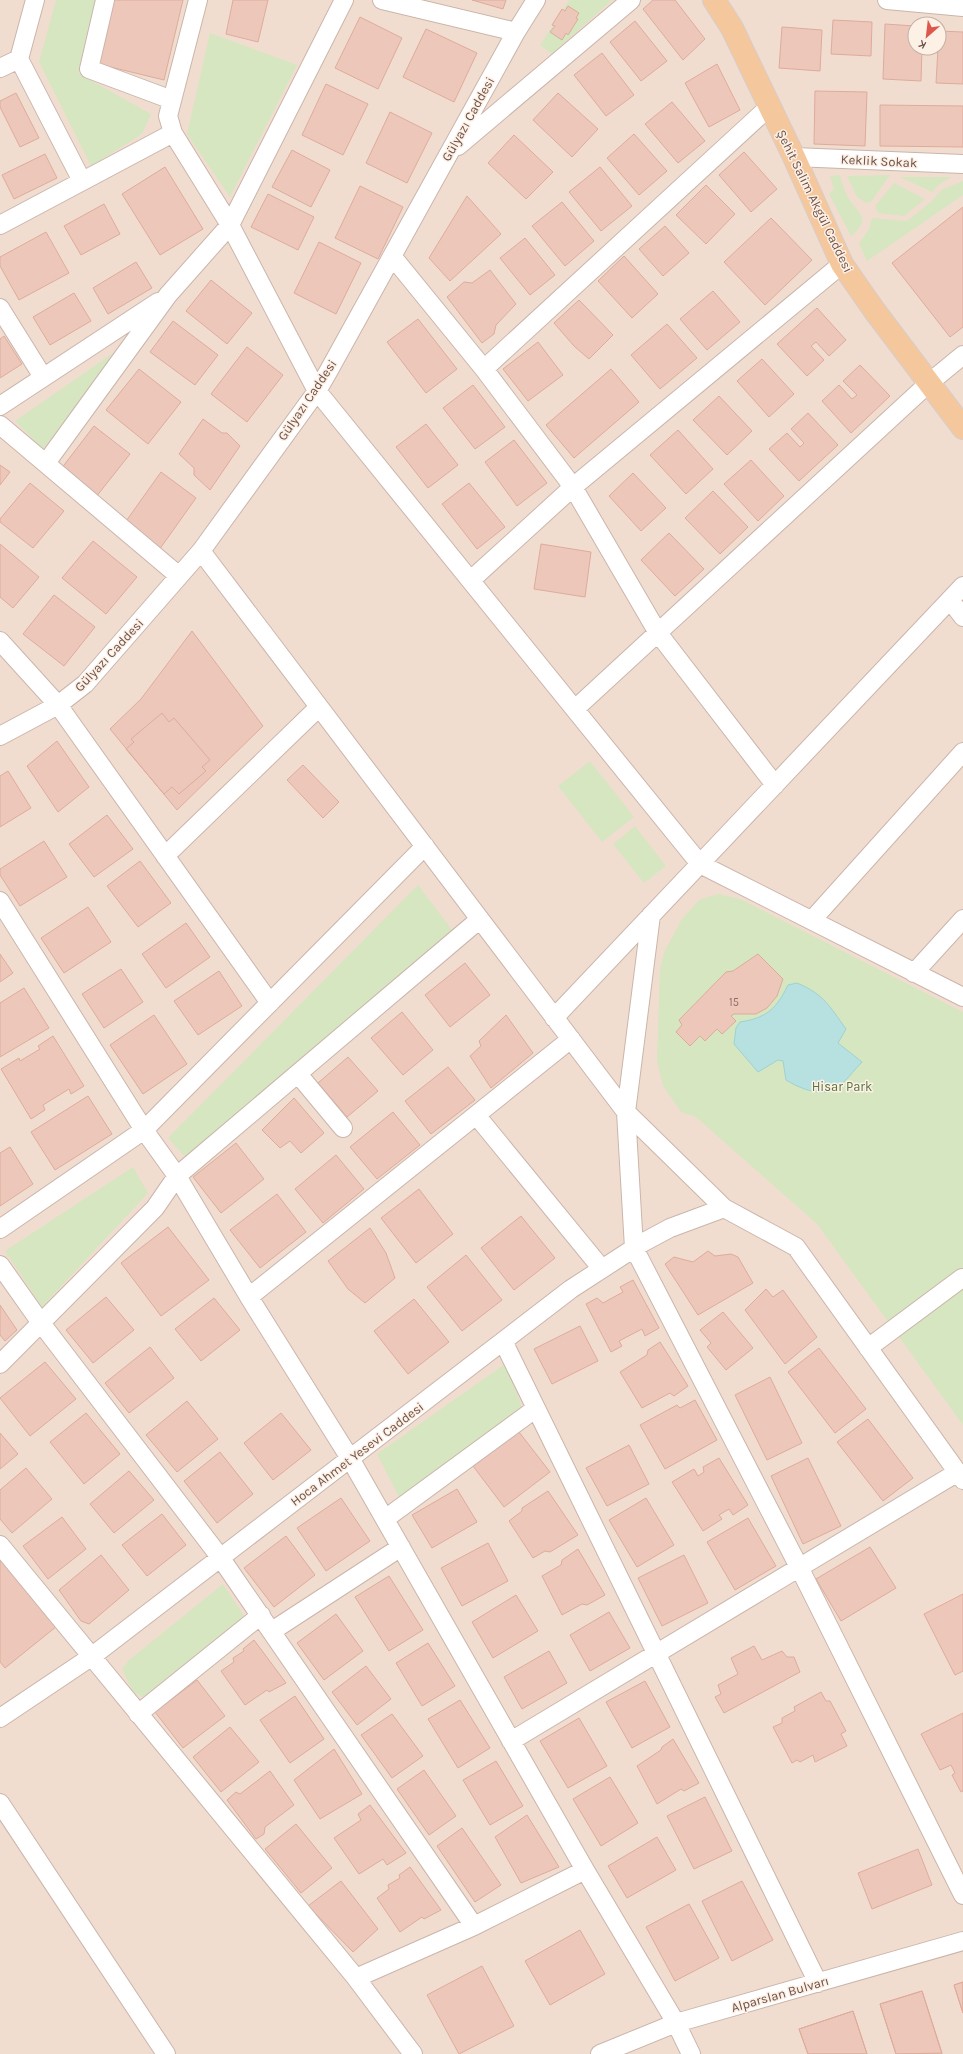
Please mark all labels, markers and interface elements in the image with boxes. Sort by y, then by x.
north arrow [907,16,947,56]
text: K [916,37,929,52]
street label: Gülyazı Caddesi [439,74,497,164]
street label: Şehit Salim Akgül Caddesi [774,127,856,275]
street label: Keklik Sokak [840,152,918,170]
street label: Gülyazı Caddesi [274,357,340,443]
street label: Gülyazı Caddesi [71,615,147,695]
house number: 15 [729,996,739,1009]
park label: Hisar Park [812,1079,872,1094]
street label: Hoca Ahmet Yesevi Caddesi [287,1399,427,1509]
street label: Alparslan Bulvarı [729,1973,831,2015]

